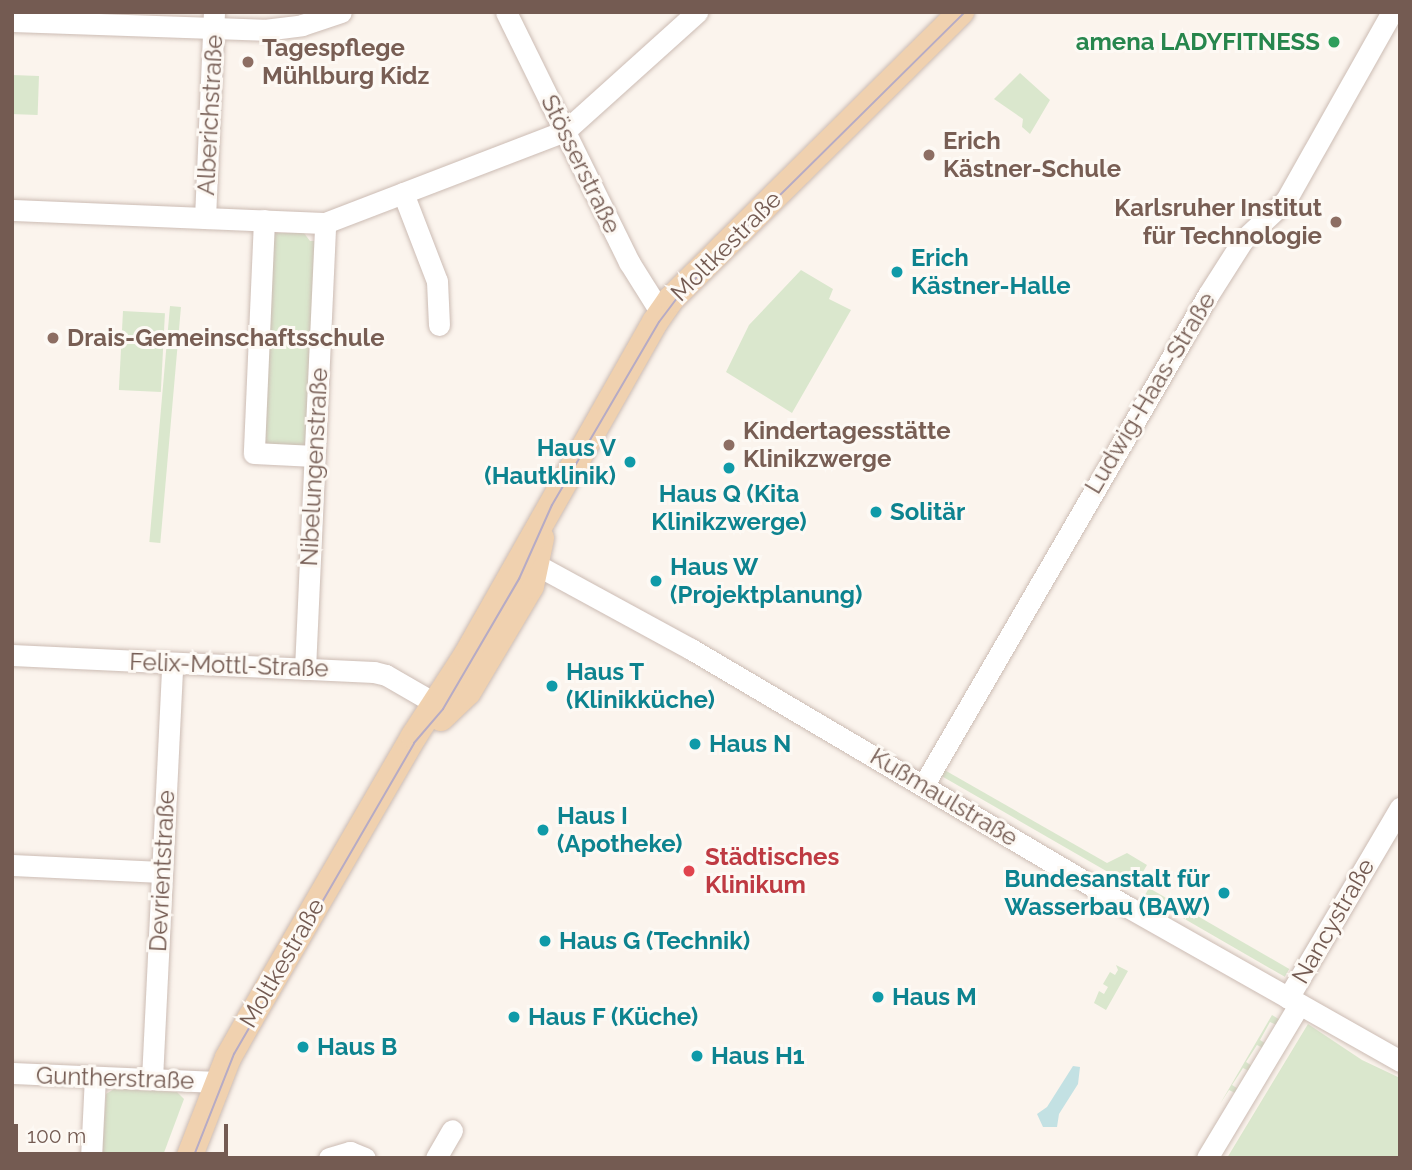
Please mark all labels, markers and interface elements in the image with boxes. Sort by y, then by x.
place label: amena LADYFITNESS [1076,28,1320,56]
street label: Alberichstraße [191,34,229,196]
place label: Tagespflege Mühlburg Kidz [262,34,429,90]
marker: amena LADYFITNESS [1326,34,1342,50]
marker: Tagespflege Mühlburg Kidz [240,54,256,70]
street label: Stösserstraße [535,90,627,238]
place label: Erich Kästner-Schule [943,127,1121,183]
marker: Erich Kästner-Schule [921,147,937,163]
street label: Moltkestraße [665,185,787,307]
place label: Karlsruher Institut für Technologie [1114,194,1322,250]
marker: Karlsruher Institut für Technologie [1328,214,1344,230]
place label: Erich Kästner-Halle [911,244,1071,300]
marker: Erich Kästner-Halle [889,264,905,280]
street label: Ludwig-Haas-Straße [1079,287,1221,499]
place label: Drais-Gemeinschaftsschule [67,324,385,352]
marker: Drais-Gemeinschaftsschule [45,330,61,346]
street label: Nibelungenstraße [294,367,334,567]
place label: Kindertagesstätte Klinikzwerge [743,417,951,473]
place label: Haus V (Hautklinik) [484,434,616,490]
marker: Kindertagesstätte Klinikzwerge [721,437,737,453]
marker: Haus V (Hautklinik) [622,454,638,470]
marker: Haus Q (Kita Klinikzwerge) [721,460,737,476]
place label: Haus Q (Kita Klinikzwerge) [651,480,807,536]
place label: Solitär [890,498,965,526]
marker: Solitär [868,504,884,520]
place label: Haus W (Projektplanung) [670,553,862,609]
marker: Haus W (Projektplanung) [648,573,664,589]
street label: Felix-Mottl-Straße [129,647,329,683]
place label: Haus T (Klinikküche) [566,658,715,714]
marker: Haus T (Klinikküche) [544,678,560,694]
place label: Haus N [709,730,791,758]
marker: Haus N [687,736,703,752]
street label: Kußmaulstraße [865,742,1023,852]
street label: Devrientstraße [143,789,181,953]
place label: Haus I (Apotheke) [557,802,683,858]
marker: Haus I (Apotheke) [535,822,551,838]
place label: Städtisches Klinikum [705,843,839,899]
street label: Nancystraße [1286,853,1380,989]
marker: Städtisches Klinikum [679,861,699,881]
place label: Bundesanstalt für Wasserbau (BAW) [1004,865,1210,921]
marker: Bundesanstalt für Wasserbau (BAW) [1216,885,1232,901]
street label: Moltkestraße [233,893,331,1033]
place label: Haus G (Technik) [559,927,750,955]
marker: Haus G (Technik) [537,933,553,949]
place label: Haus M [892,983,977,1011]
marker: Haus M [870,989,886,1005]
place label: Haus F (Küche) [528,1003,699,1031]
marker: Haus F (Küche) [506,1009,522,1025]
place label: Haus B [317,1033,397,1061]
marker: Haus B [295,1039,311,1055]
place label: Haus H1 [711,1042,805,1070]
marker: Haus H1 [689,1048,705,1064]
street label: Guntherstraße [35,1061,195,1095]
scale bar [18,1110,231,1154]
text: 100 m [27,1123,86,1148]

